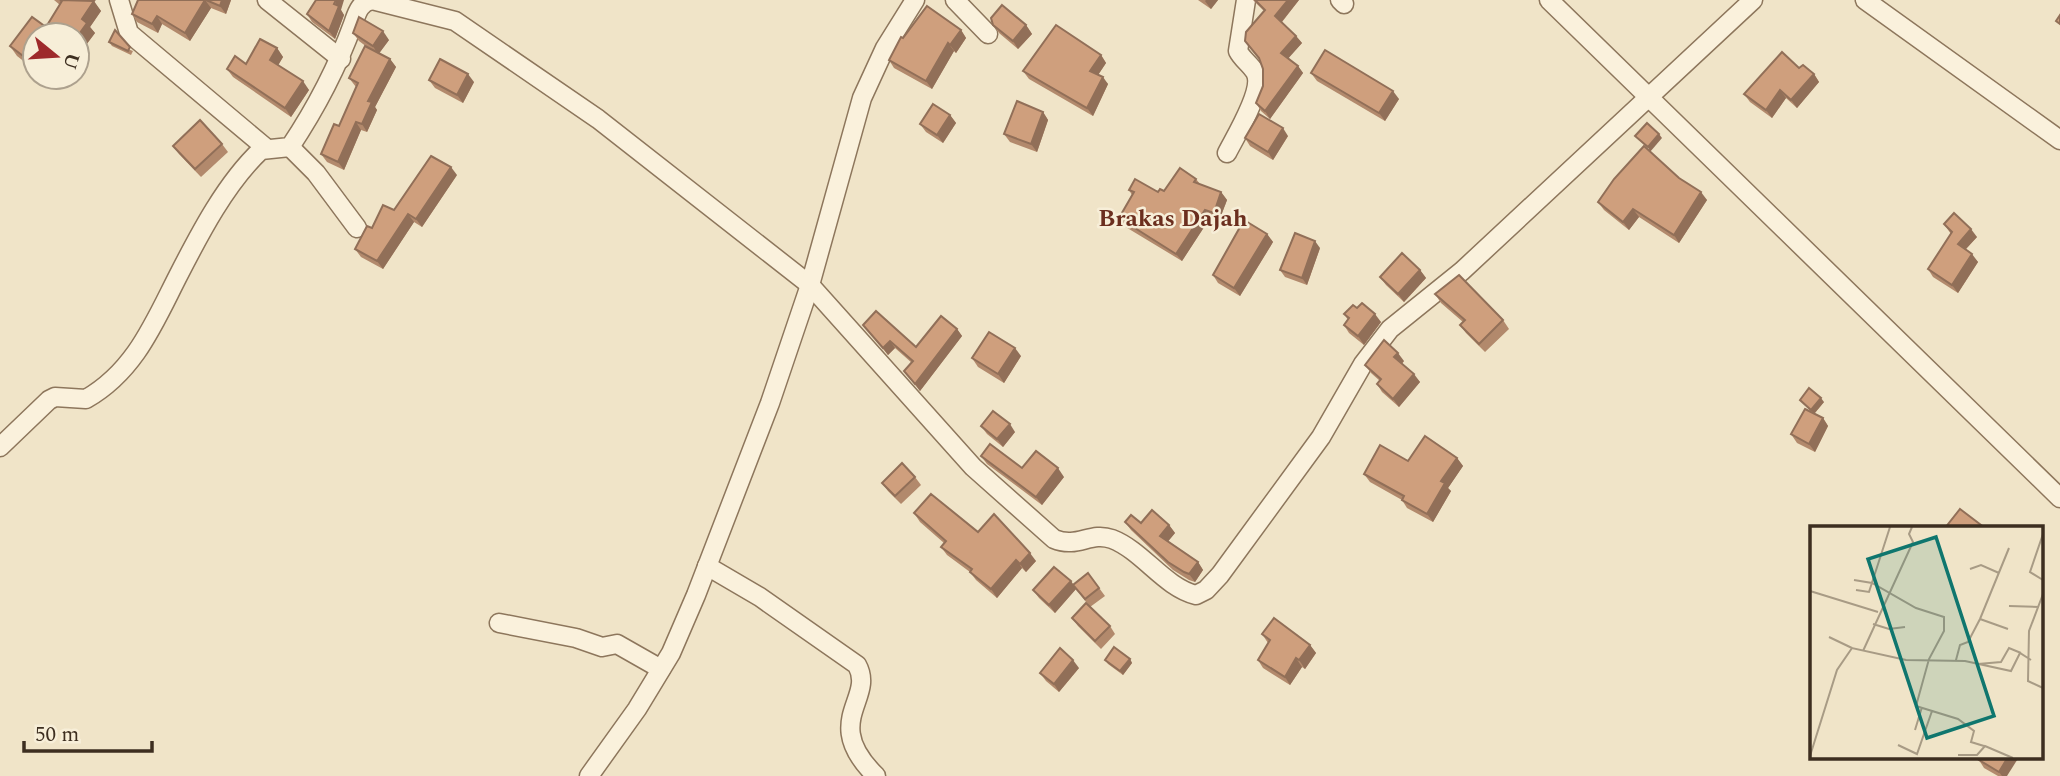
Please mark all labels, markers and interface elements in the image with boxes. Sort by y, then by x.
north arrow [21,21,91,91]
text: U [54,49,87,73]
district label: Brakas Dajah [1098,201,1248,237]
inset map [1810,526,2042,758]
scale bar [24,710,152,754]
text: 50 m [35,719,79,751]

